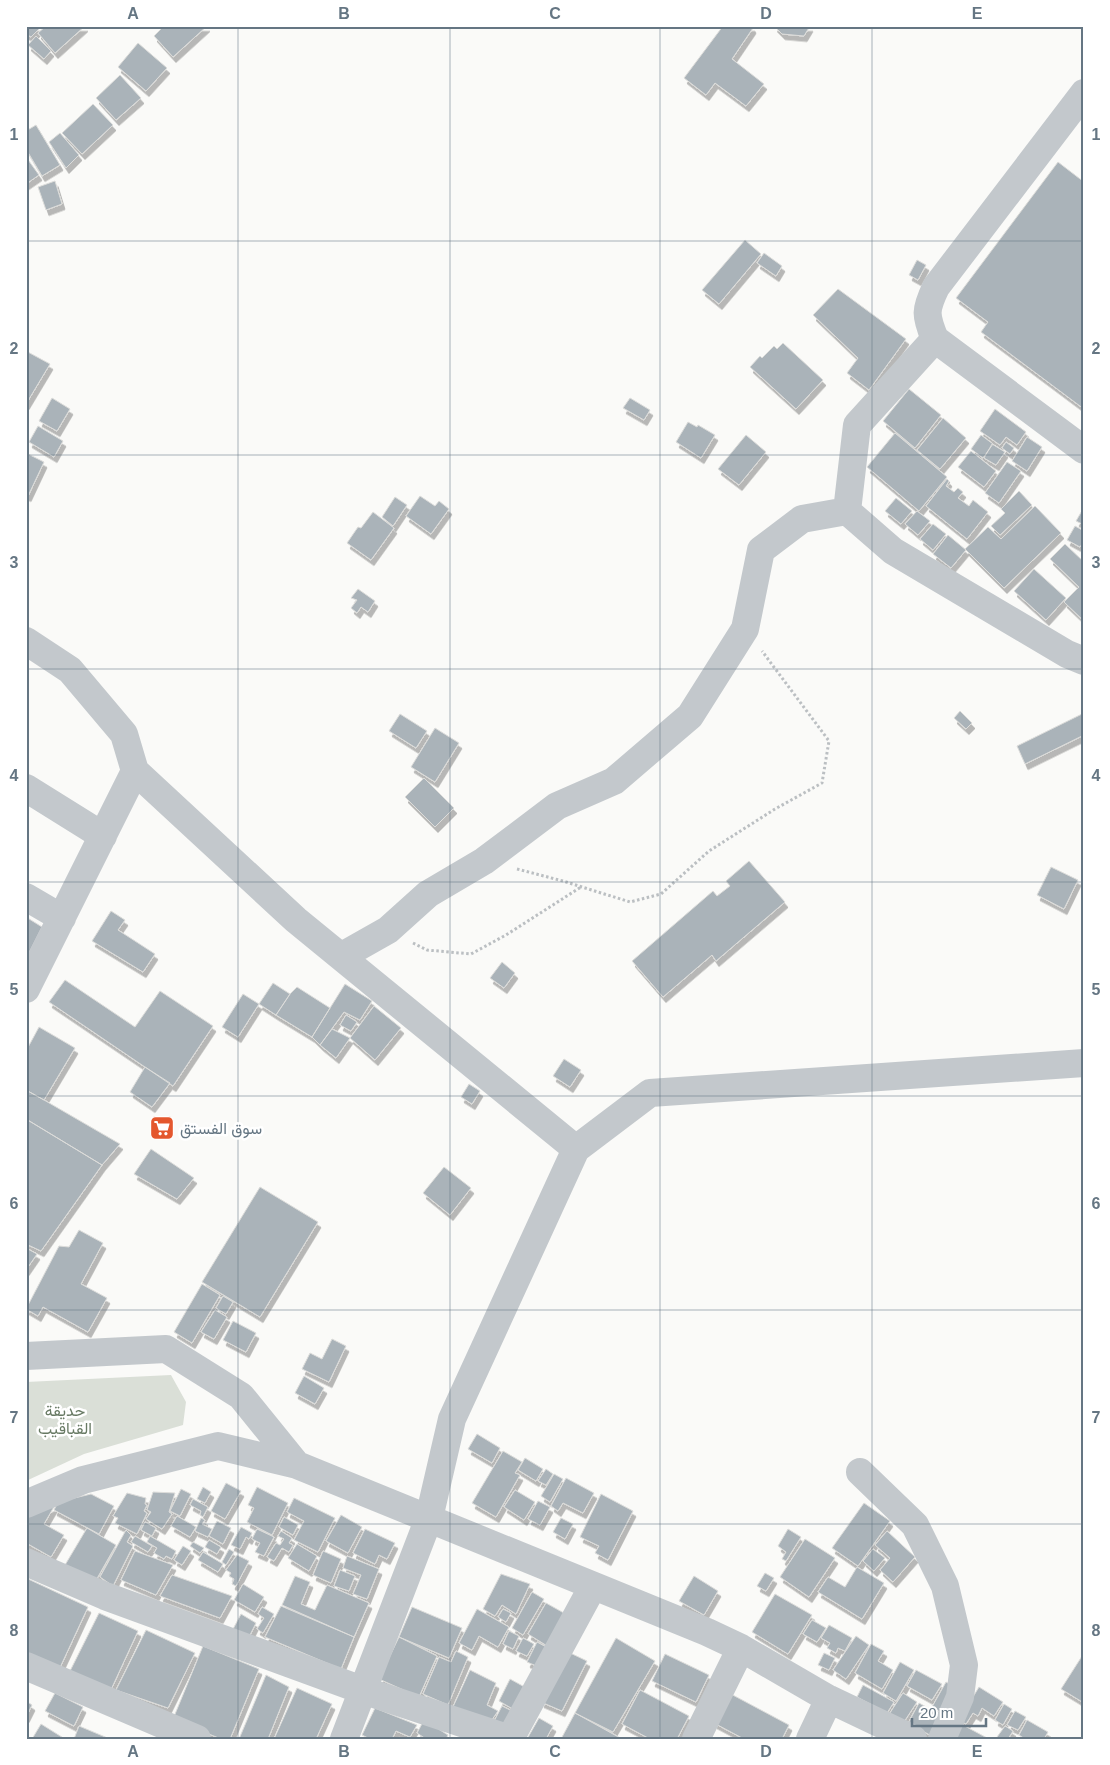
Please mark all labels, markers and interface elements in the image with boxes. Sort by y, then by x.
text: A [127,5,139,22]
text: B [338,5,350,22]
text: C [549,5,561,22]
text: D [760,5,772,22]
text: E [972,5,983,22]
text: 1 [10,126,19,143]
text: 1 [1092,126,1101,143]
text: 2 [10,340,19,357]
text: 2 [1092,340,1101,357]
text: 3 [10,554,19,571]
text: 3 [1092,554,1101,571]
text: 4 [10,767,19,784]
text: 4 [1092,767,1101,784]
text: 5 [10,981,19,998]
text: 5 [1092,981,1101,998]
supermarket icon: سوق الفستق [149,1115,175,1141]
place label: سوق الفستق [180,1120,262,1139]
text: 6 [10,1195,19,1212]
text: 6 [1092,1195,1101,1212]
park label: حديقة القباقيب [38,1402,92,1438]
text: 7 [10,1409,19,1426]
text: 7 [1092,1409,1101,1426]
text: 8 [10,1622,19,1639]
text: 8 [1092,1622,1101,1639]
scale bar [912,1695,986,1727]
text: 20 m [920,1704,953,1721]
text: A [127,1743,139,1760]
text: B [338,1743,350,1760]
text: C [549,1743,561,1760]
text: D [760,1743,772,1760]
text: E [972,1743,983,1760]

